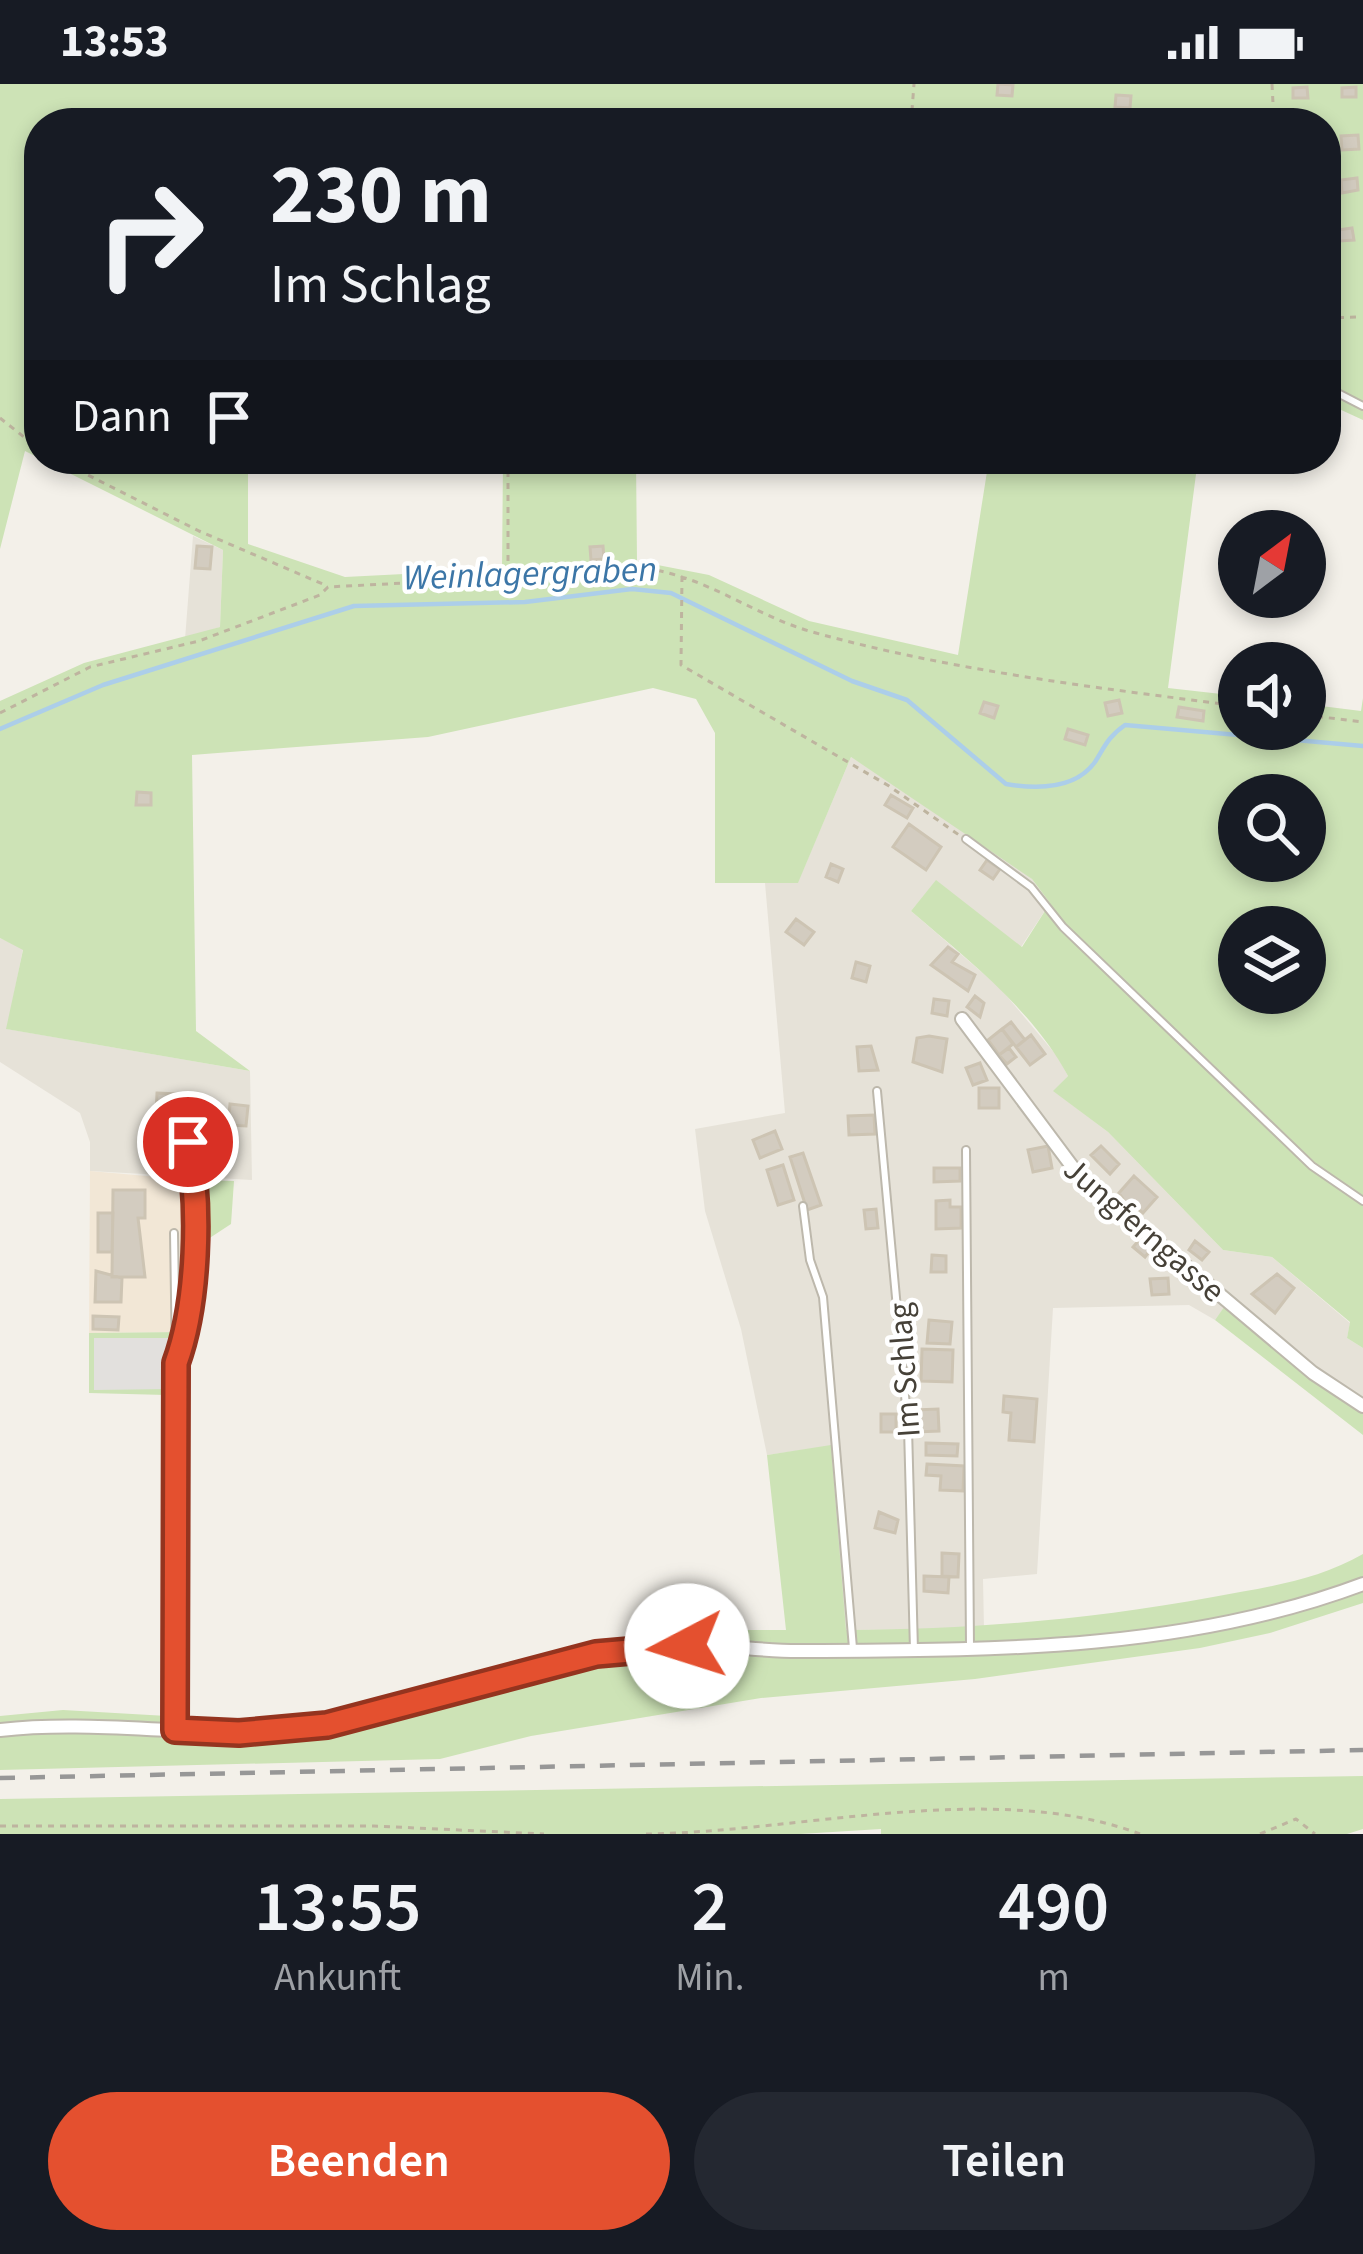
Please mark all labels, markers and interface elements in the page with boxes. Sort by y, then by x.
text: 13:53 [60,10,169,74]
text: 230 m [270,136,492,256]
icon: right [72,156,228,312]
text: Im Schlag [270,247,491,324]
icon: arrive [196,384,262,450]
text: Dann [72,385,172,449]
north arrow [1218,510,1326,618]
map controls [1218,510,1326,1014]
water label: Weinlagergraben [402,544,658,603]
button: sound [1218,642,1326,750]
button: search [1218,774,1326,882]
button: layers [1218,906,1326,1014]
pin [137,1091,239,1193]
icon: arrive [155,1109,221,1175]
street label: Jungferngasse [1053,1147,1235,1314]
street label: Im Schlag [876,1301,933,1439]
position arrow [624,1583,750,1709]
text: 13:55 [254,1856,421,1959]
text: 2 [691,1856,728,1959]
text: 490 [998,1856,1109,1959]
text: Ankunft [274,1950,401,2006]
text: Min. [675,1950,744,2006]
text: m [1038,1950,1070,2006]
button: Beenden [48,2092,670,2230]
button: Teilen [694,2092,1315,2230]

